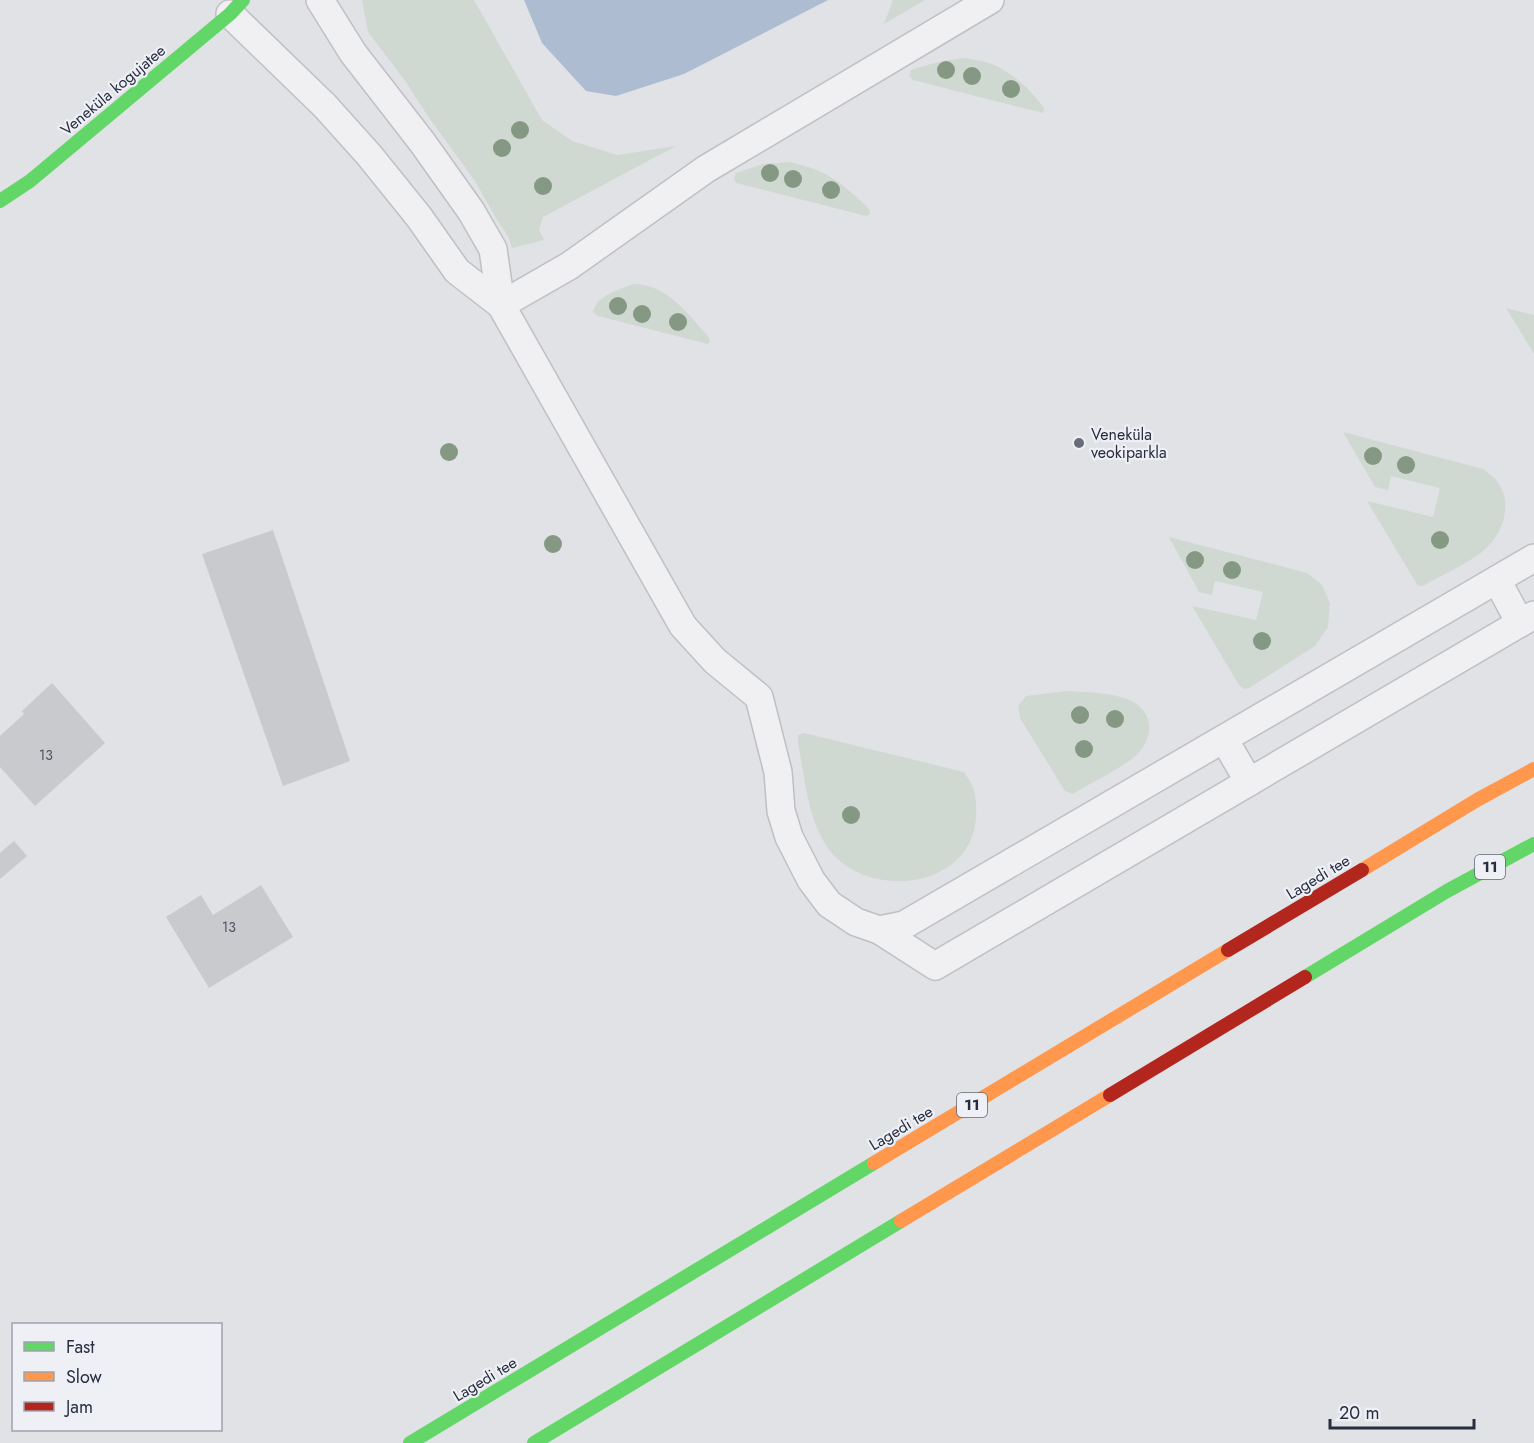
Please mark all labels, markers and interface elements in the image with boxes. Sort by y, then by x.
street label: Veneküla kogujatee [55,39,171,141]
place label: Veneküla veokiparkla [1091,423,1167,464]
marker: Veneküla veokiparkla [1072,436,1086,450]
house number: 13 [39,745,53,765]
street label: Lagedi tee [1282,849,1354,905]
road number: 11 [1475,855,1505,879]
house number: 13 [222,917,236,937]
road number: 11 [957,1093,987,1117]
street label: Lagedi tee [865,1100,937,1156]
legend [12,1323,222,1431]
text: Fast [66,1334,95,1360]
street label: Lagedi tee [449,1351,521,1407]
text: Slow [66,1364,103,1390]
scale bar [1330,1392,1474,1430]
text: Jam [64,1394,93,1420]
text: 20 m [1339,1400,1379,1426]

